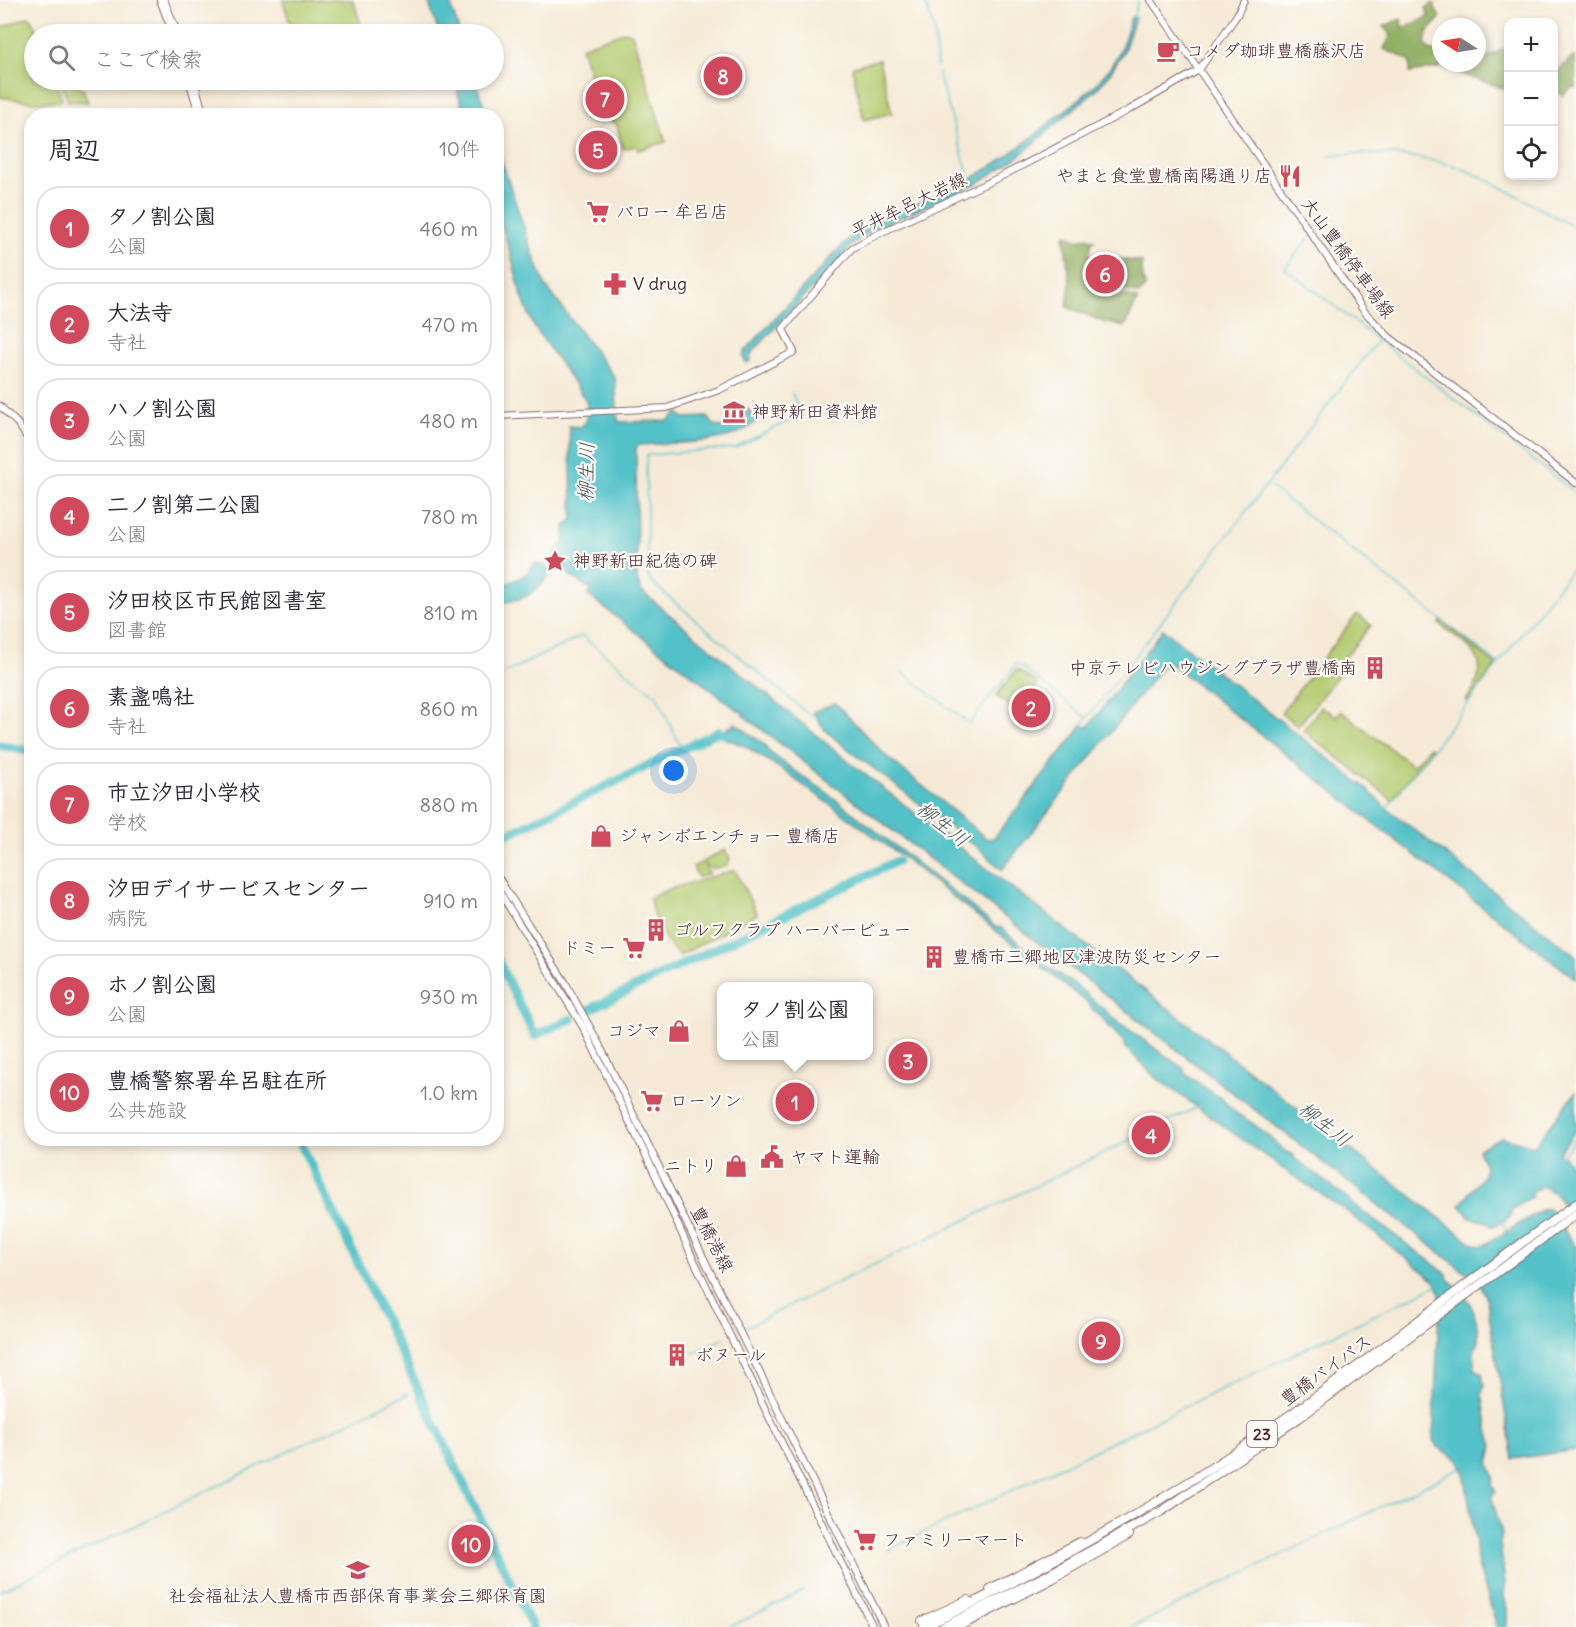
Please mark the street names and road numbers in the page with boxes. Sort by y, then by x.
street label: 平井牟呂大岩線 [847,167,970,243]
street label: 大山豊橋停車場線 [1297,193,1400,323]
street label: 豊橋港線 [686,1201,739,1276]
street label: 豊橋バイパス [1275,1329,1376,1411]
road number: 23 [1247,1421,1277,1447]

